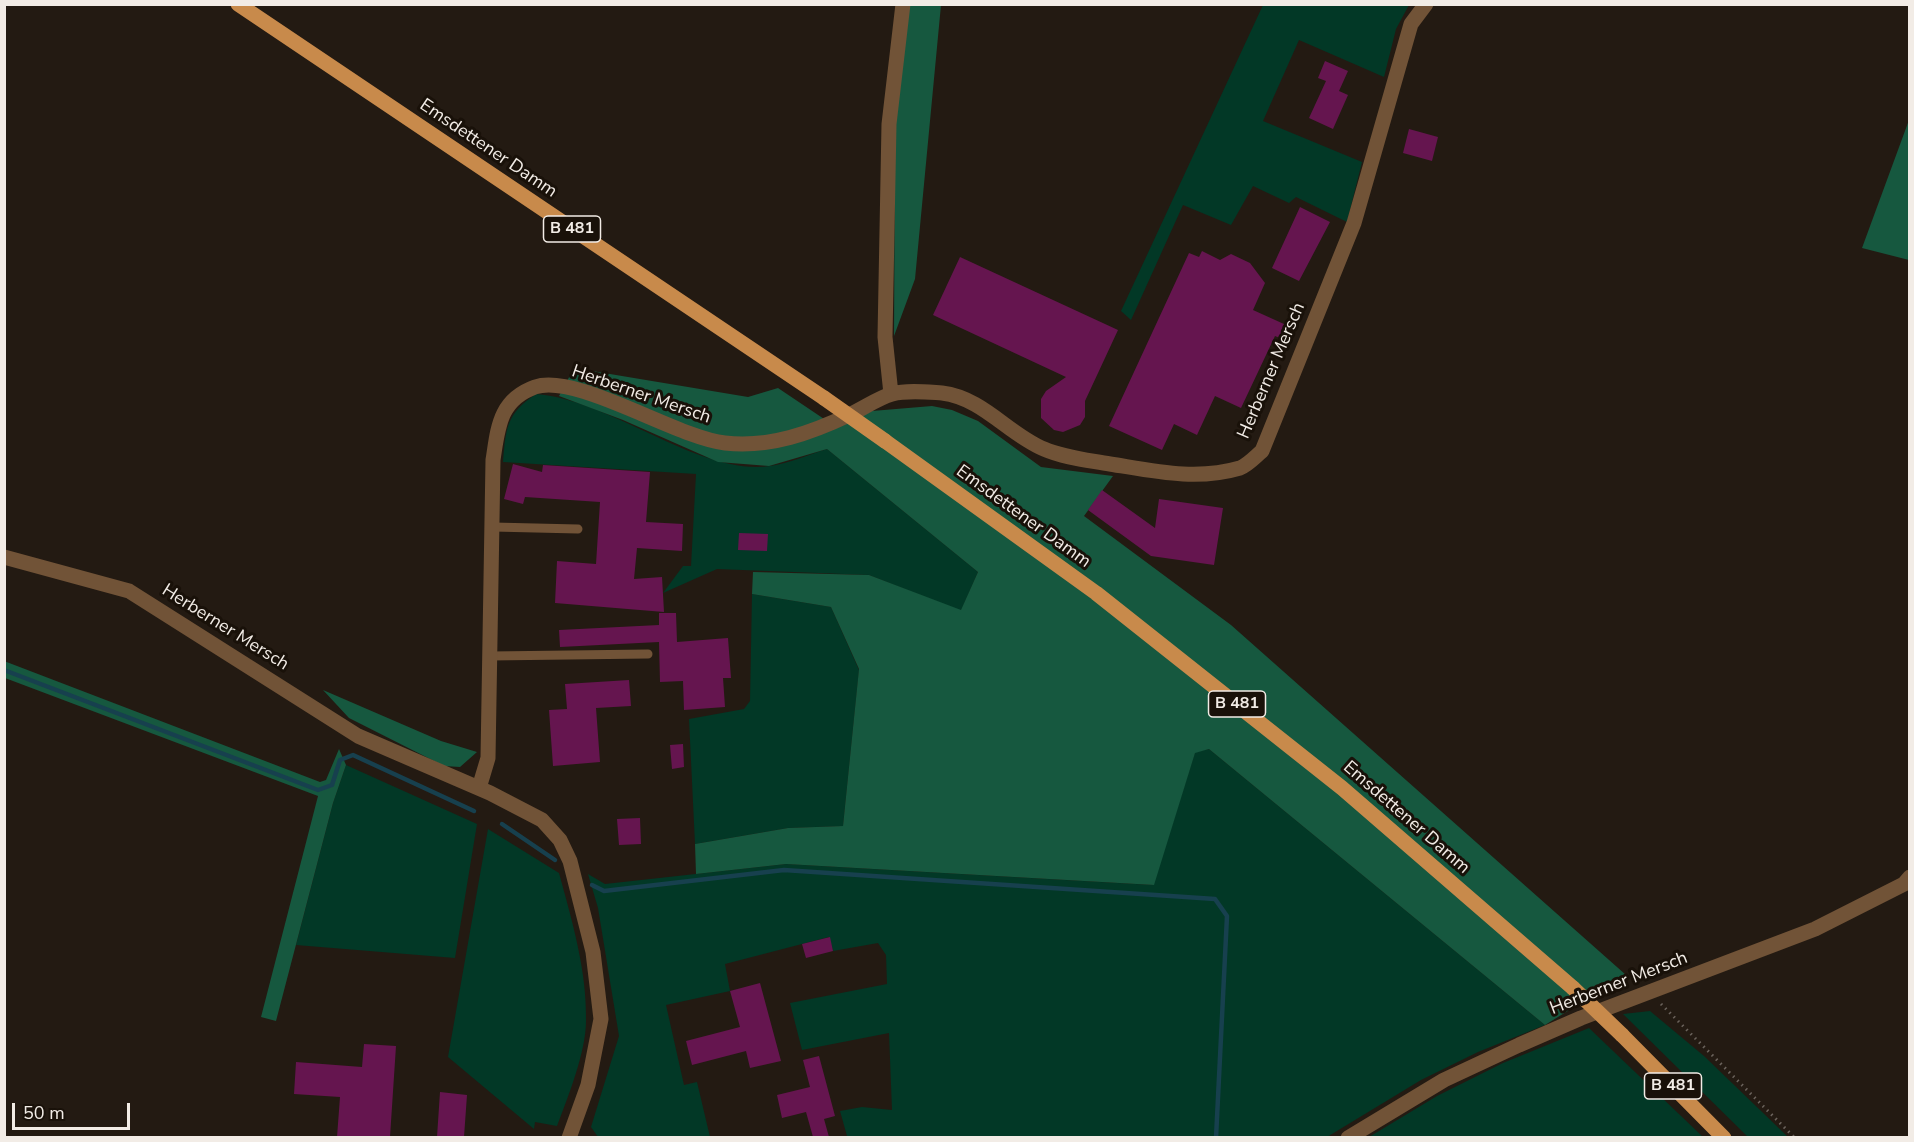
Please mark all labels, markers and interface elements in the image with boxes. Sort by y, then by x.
street label: Emsdettener Damm [415,95,561,203]
road number: B 481 [544,216,600,242]
street label: Herberner Mersch [1234,300,1310,442]
street label: Herberner Mersch [569,361,713,429]
street label: Emsdettener Damm [952,461,1094,573]
street label: Herberner Mersch [158,580,292,676]
road number: B 481 [1208,691,1266,717]
street label: Emsdettener Damm [1338,757,1474,879]
street label: Herberner Mersch [1547,948,1691,1020]
road number: B 481 [1644,1073,1702,1099]
scale bar [15,1091,134,1129]
text: 50 m [23,1101,65,1125]

